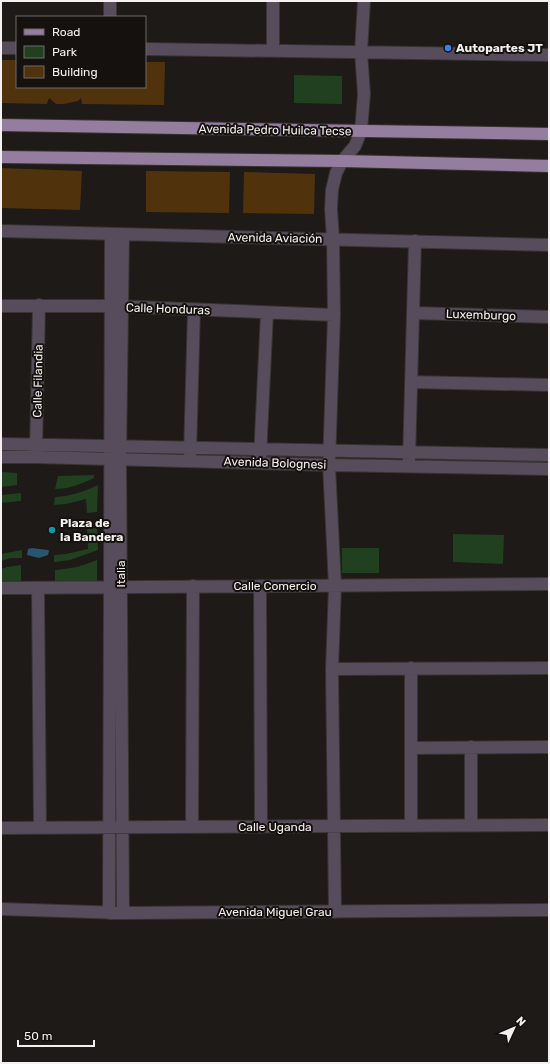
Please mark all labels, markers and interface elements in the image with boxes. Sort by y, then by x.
legend [16,16,146,88]
text: Road [52,25,80,39]
place label: Autopartes JT [456,41,543,55]
marker: Autopartes JT [443,43,453,53]
text: Park [52,45,78,59]
text: Building [52,65,98,79]
street label: Avenida Pedro Huilca Tecse [198,122,352,138]
street label: Avenida Aviación [227,230,323,246]
street label: Calle Honduras [126,301,210,317]
street label: Luxemburgo [446,307,516,323]
street label: Calle Filandia [30,344,46,418]
street label: Avenida Bolognesi [223,454,327,472]
place label: Plaza de la Bandera [60,516,123,544]
marker: Plaza de la Bandera [47,525,57,535]
street label: Italia [114,560,128,588]
street label: Calle Comercio [233,579,317,593]
street label: Calle Uganda [238,820,312,834]
street label: Avenida Miguel Grau [218,905,332,919]
north arrow [494,1008,534,1048]
text: N [513,1014,528,1029]
scale bar [18,1022,94,1048]
text: 50 m [24,1029,52,1043]

